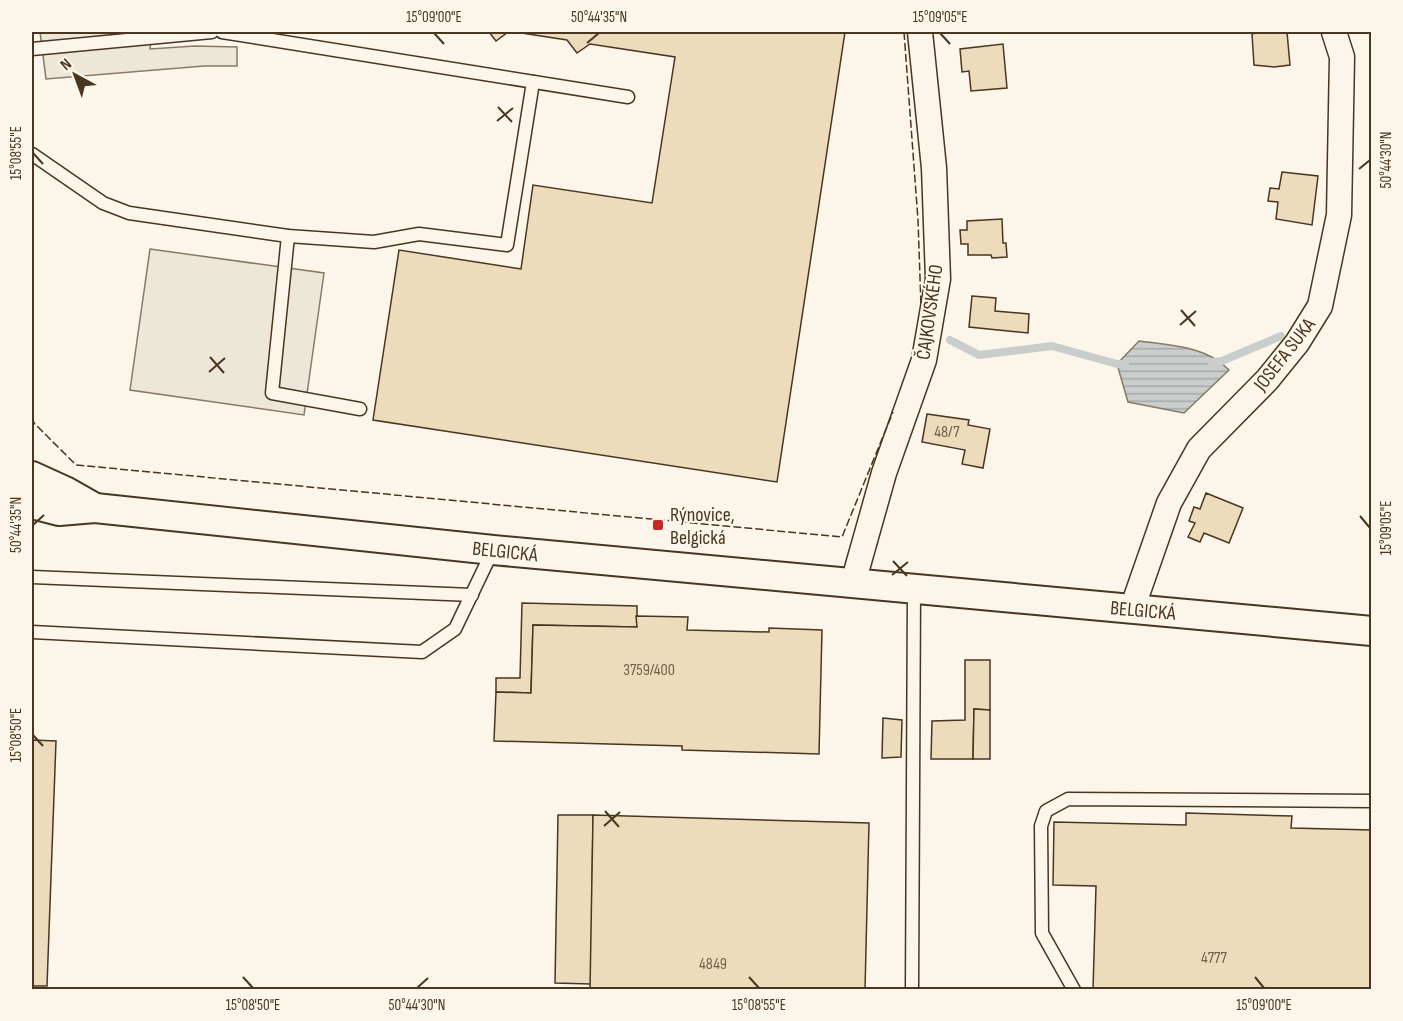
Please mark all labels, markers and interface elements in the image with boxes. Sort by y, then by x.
text: 15°09'00"E [406,8,462,27]
text: 50°44'35"N [571,8,627,27]
text: 15°09'05"E [913,8,967,27]
north arrow [45,45,105,105]
text: N [57,55,76,75]
text: 15°08'55"E [7,126,26,180]
text: 50°44'30"N [1377,132,1396,188]
street label: ČAJKOVSKÉHO [911,263,949,361]
street label: JOSEFA SUKA [1248,313,1321,397]
house number: 48/7 [934,423,960,442]
text: 50°44'35"N [7,497,26,553]
text: 15°09'05"E [1377,501,1396,555]
place label: Rýnovice, Belgická [670,503,735,550]
marker: Rýnovice, Belgická [651,518,665,532]
street label: BELGICKÁ [471,537,539,567]
street label: BELGICKÁ [1109,596,1177,626]
house number: 3759/400 [623,661,675,680]
text: 15°08'50"E [7,708,26,762]
house number: 4777 [1201,949,1228,968]
house number: 4849 [699,955,727,974]
text: 15°08'50"E [226,996,280,1015]
text: 50°44'30"N [389,996,445,1015]
text: 15°08'55"E [732,996,786,1015]
text: 15°09'00"E [1236,996,1292,1015]

